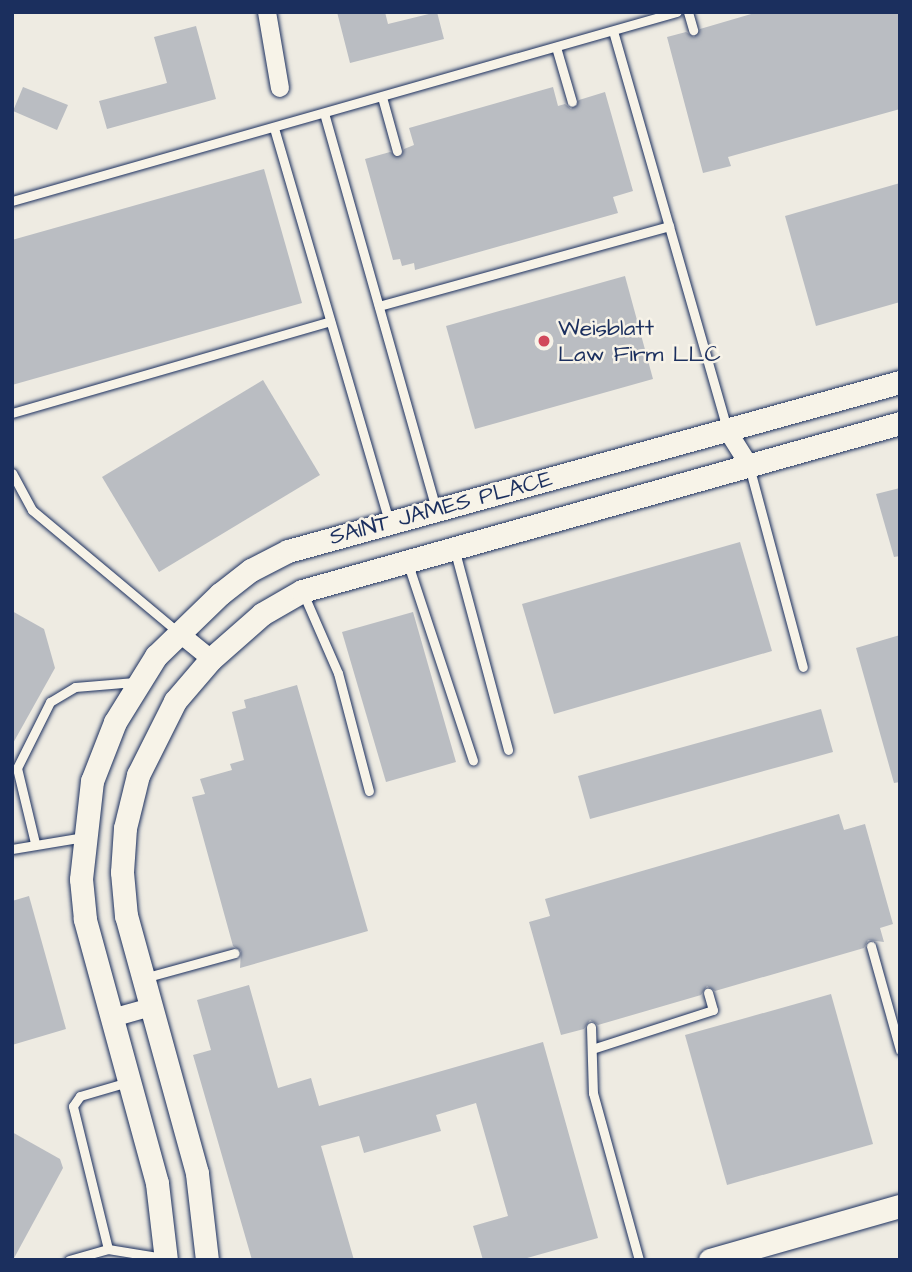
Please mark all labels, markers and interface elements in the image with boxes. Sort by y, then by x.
place label: Weisblatt Law Firm LLC [558,314,721,368]
marker: Weisblatt Law Firm LLC [536,333,552,349]
street label: SAINT JAMES PLACE [326,465,556,551]

